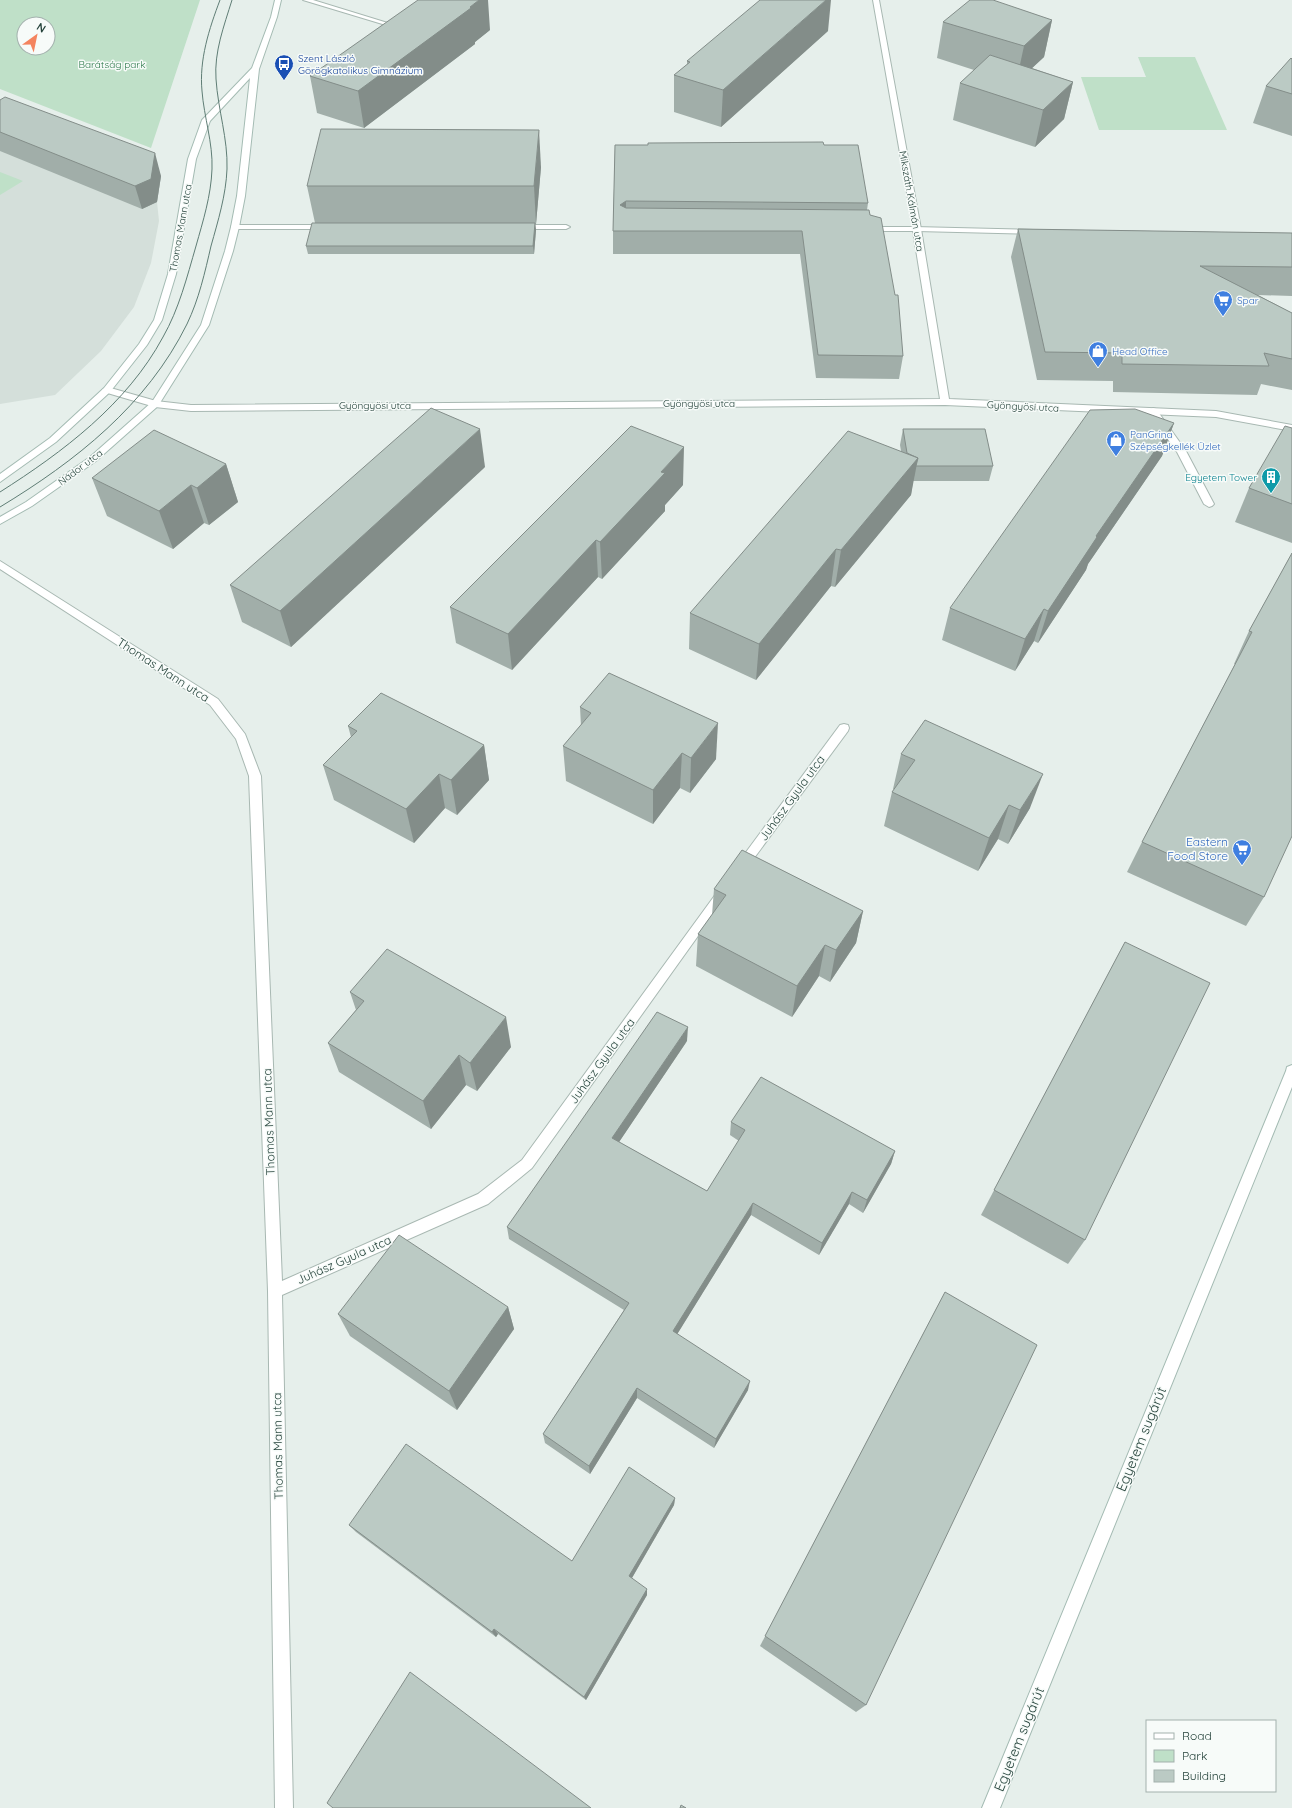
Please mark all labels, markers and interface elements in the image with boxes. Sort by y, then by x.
north arrow [16,16,56,56]
text: N [34,20,49,36]
place label: Szent László Görögkatolikus Gimnázium [298,52,423,77]
bus stop icon: Szent László Görögkatolikus Gimnázium [273,53,295,81]
park label: Barátság park [78,58,146,71]
street label: Mikszáth Kálmán utca [896,150,927,253]
street label: Thomas Mann utca [166,183,195,273]
supermarket icon: Spar [1212,289,1234,317]
place label: Spar [1237,294,1259,307]
shop icon: Head Office [1087,340,1109,368]
place label: Head Office [1112,345,1168,358]
street label: Gyöngyösi utca [663,397,735,410]
street label: Gyöngyösi utca [987,398,1059,415]
street label: Gyöngyösi utca [339,399,411,412]
place label: PanGrina Szépségkellék Üzlet [1130,428,1221,453]
shop icon: PanGrina Szépségkellék Üzlet [1105,429,1127,457]
street label: Nádor utca [56,446,105,488]
building icon: Egyetem Tower [1260,466,1282,494]
place label: Egyetem Tower [1185,471,1257,484]
street label: Thomas Mann utca [114,634,212,705]
street label: Juhász Gyula utca [756,752,828,843]
place label: Eastern Food Store [1167,834,1228,863]
supermarket icon: Eastern Food Store [1231,838,1253,866]
street label: Juhász Gyula utca [566,1015,638,1106]
street label: Thomas Mann utca [259,1068,278,1176]
street label: Juhász Gyula utca [294,1232,393,1287]
street label: Egyetem sugárút [1112,1384,1170,1494]
street label: Thomas Mann utca [269,1392,286,1500]
street label: Egyetem sugárút [990,1684,1048,1794]
legend [1146,1720,1276,1792]
text: Road [1182,1728,1212,1743]
text: Park [1182,1748,1207,1763]
text: Building [1182,1768,1226,1783]

